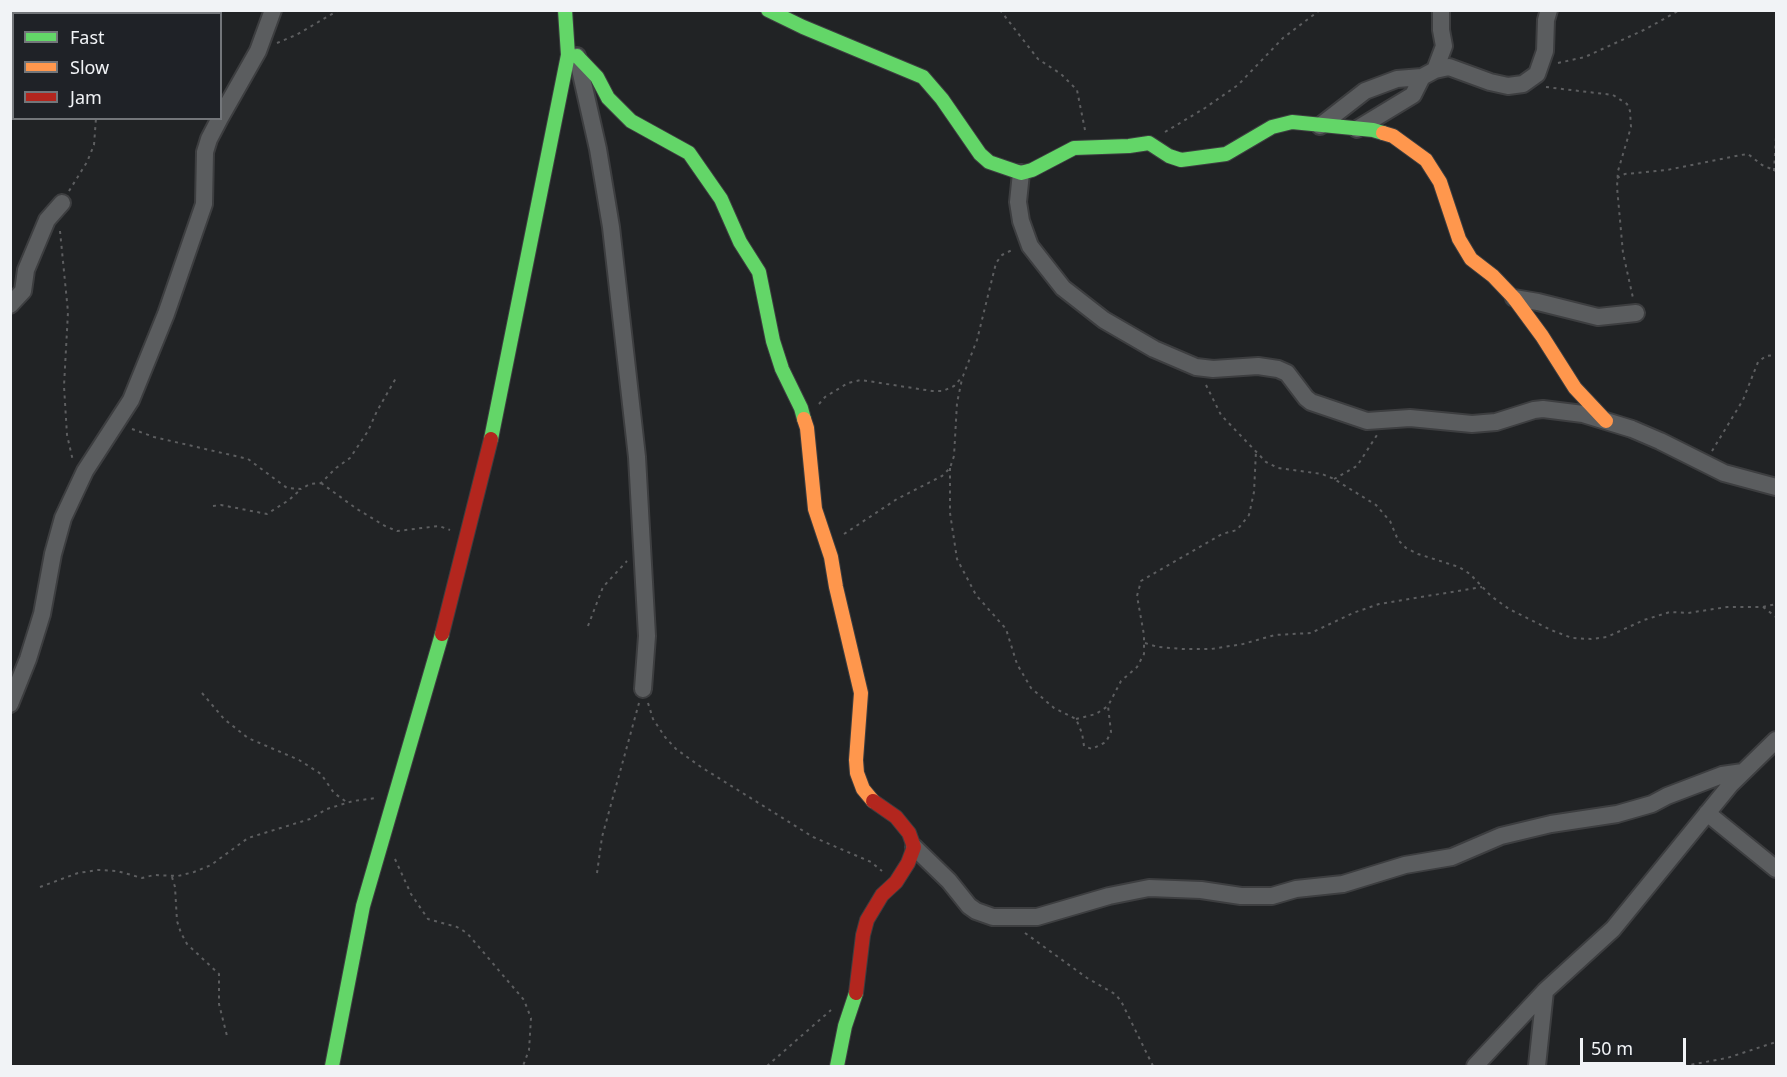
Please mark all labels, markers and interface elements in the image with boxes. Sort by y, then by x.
legend [12,12,222,120]
text: Fast [70,25,105,49]
text: Slow [70,55,109,79]
text: Jam [70,85,102,109]
scale bar [1583,1026,1690,1064]
text: 50 m [1591,1036,1633,1060]

